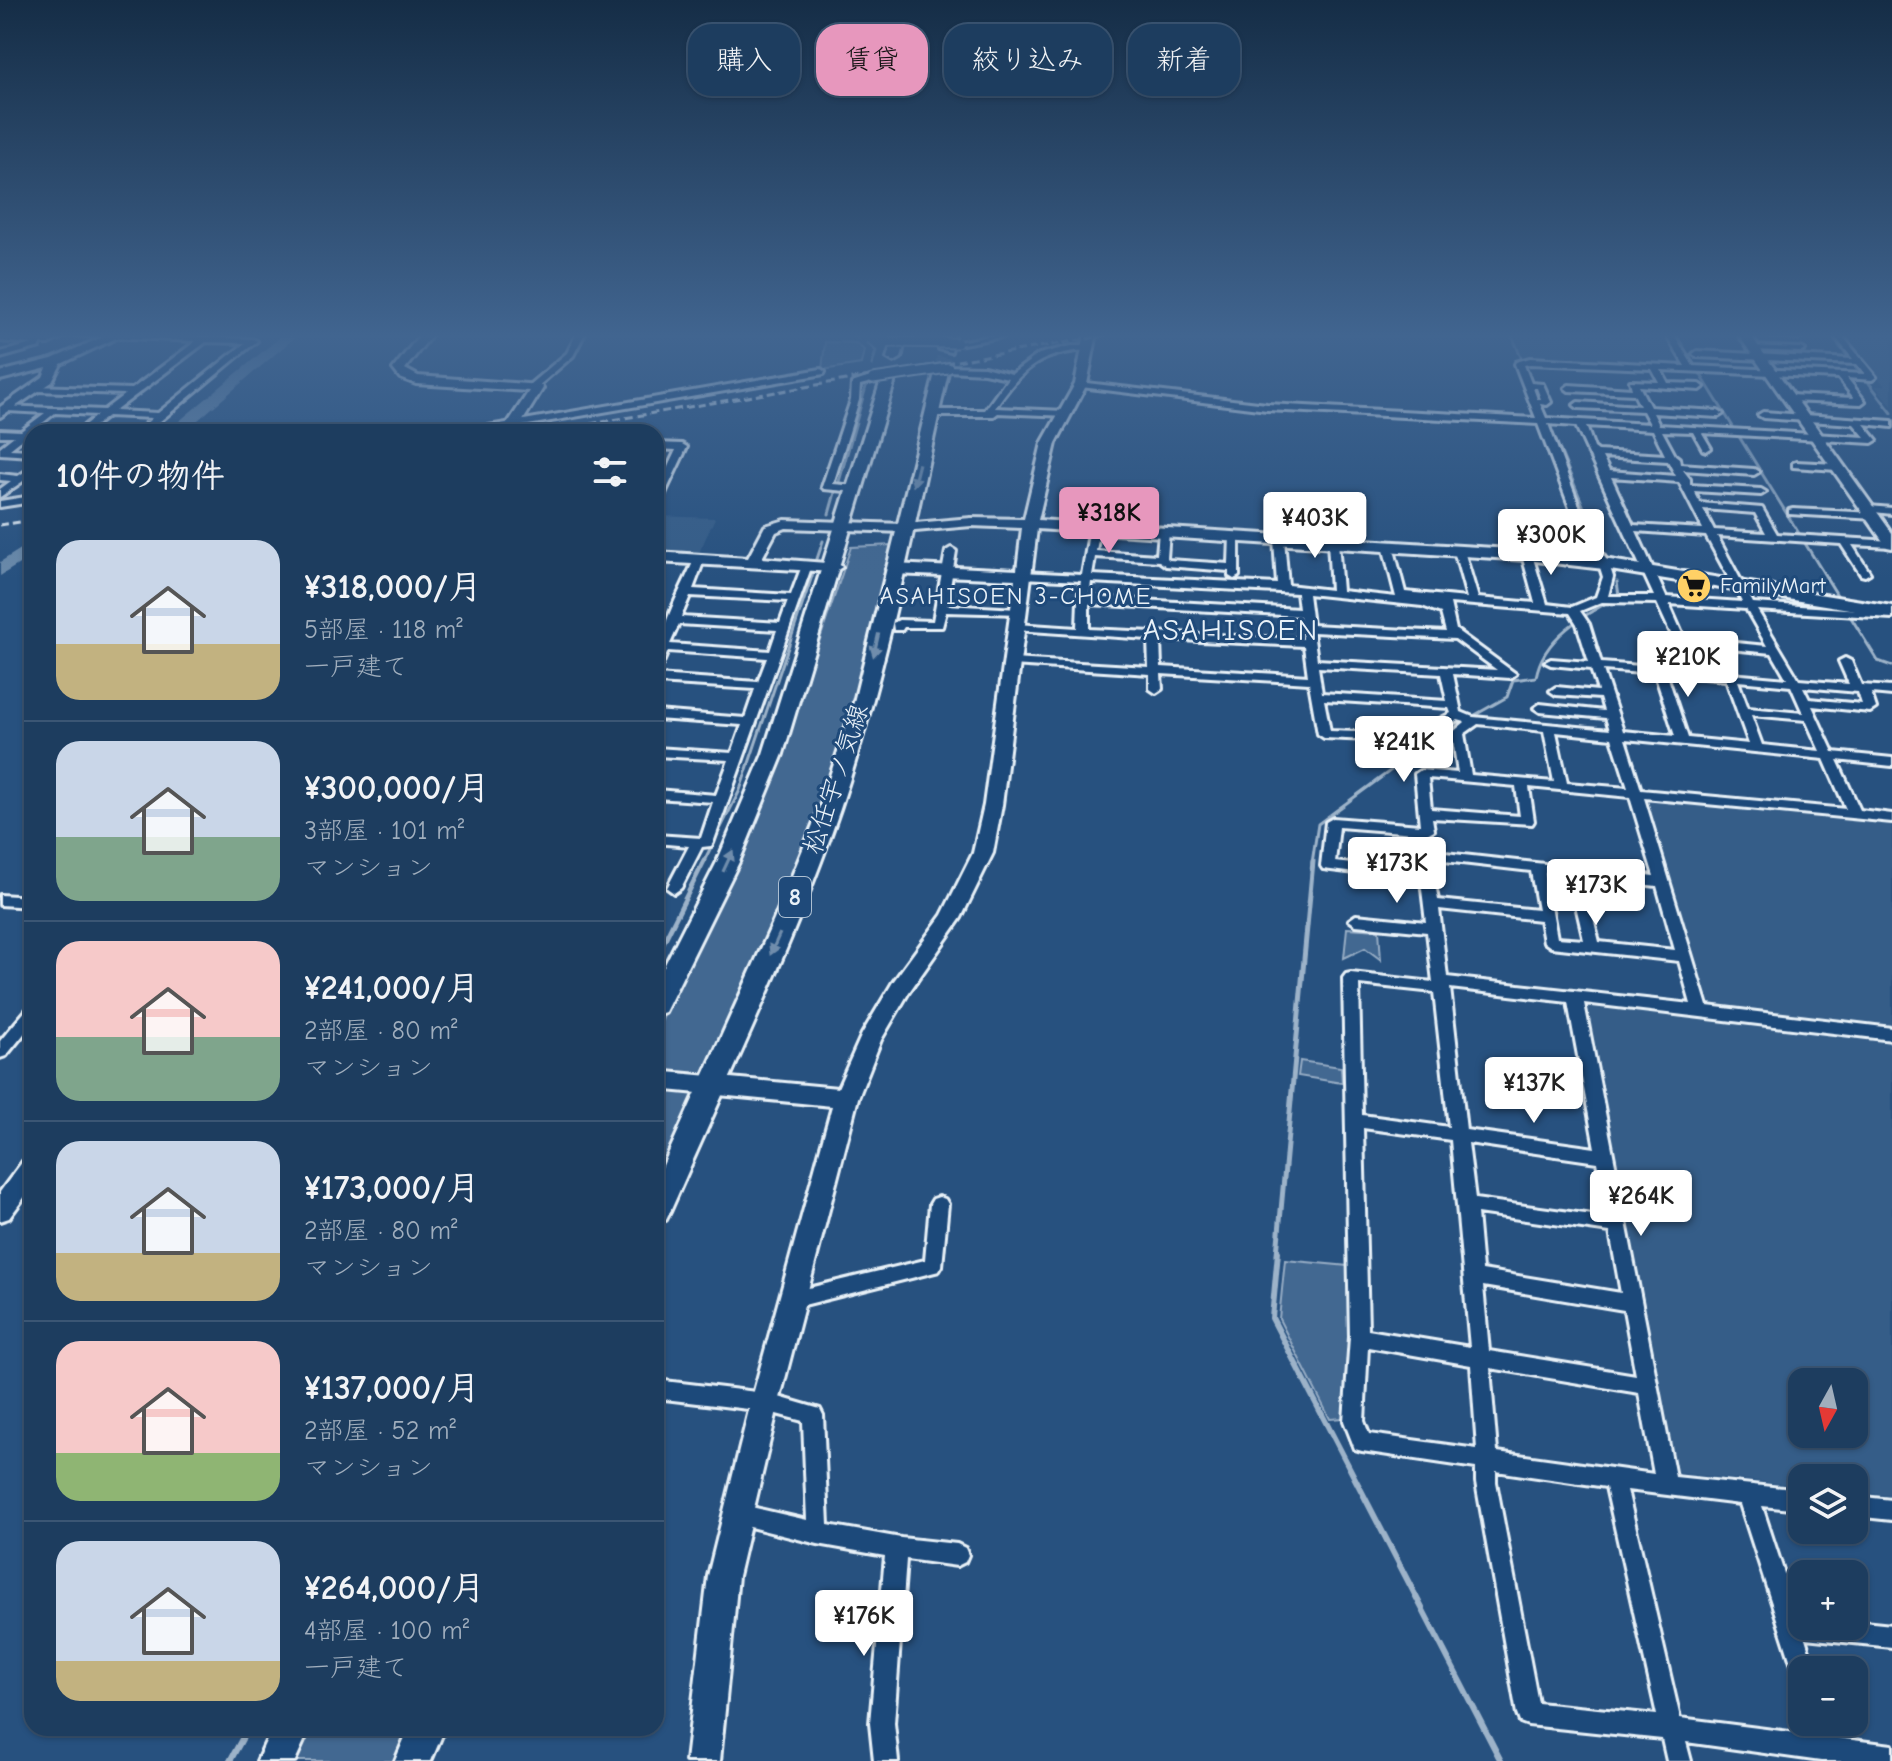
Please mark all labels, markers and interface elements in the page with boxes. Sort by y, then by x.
chip: 購入 [688,24,800,96]
chip: 賃貸 [816,24,928,96]
chip: 絞り込み [944,24,1112,96]
chip: 新着 [1128,24,1240,96]
icon: filters [588,450,632,494]
text: 10件の物件 [56,456,225,496]
one-way arrow [910,463,922,488]
pin: ¥318K [1053,487,1165,555]
pin: ¥403K [1259,492,1371,560]
text: ¥318K [1077,498,1141,528]
text: ¥403K [1281,503,1349,533]
pin: ¥300K [1495,509,1607,577]
text: ¥300K [1516,520,1586,550]
text: ¥318,000/月 [304,567,482,607]
supermarket icon: FamilyMart [1675,567,1713,605]
icon: home [120,572,216,668]
place label: FamilyMart [1720,573,1826,599]
district label: ASAHISOEN 3-CHOME [880,582,1152,610]
district label: ASAHISOEN [1143,613,1319,648]
text: 5部屋 · 118 m² [304,615,463,645]
pin: ¥210K [1632,631,1744,699]
one-way arrow [869,633,882,658]
text: ¥210K [1655,642,1721,672]
text: 一戸建て [304,652,408,682]
street label: 松任宇ノ気線 [798,700,874,858]
pin: ¥241K [1348,716,1460,784]
text: ¥241K [1373,727,1435,757]
text: ¥300,000/月 [304,768,490,808]
icon: home [120,773,216,869]
text: 3部屋 · 101 m² [304,816,464,846]
pin: ¥173K [1341,837,1453,905]
text: ¥173K [1366,848,1428,878]
one-way arrow [721,849,735,873]
text: マンション [304,853,433,883]
pin: ¥173K [1540,859,1652,927]
text: ¥173K [1565,870,1627,900]
road number: 8 [779,877,811,917]
one-way arrow [768,932,782,956]
text: ¥241,000/月 [304,968,480,1008]
icon: home [120,973,216,1069]
text: 2部屋 · 80 m² [304,1016,457,1046]
text: マンション [304,1053,433,1083]
pin: ¥137K [1478,1057,1590,1125]
text: ¥137K [1503,1068,1565,1098]
text: ¥173,000/月 [304,1168,480,1208]
pin: ¥264K [1585,1170,1697,1238]
icon: home [120,1173,216,1269]
text: ¥264K [1608,1181,1674,1211]
text: 2部屋 · 80 m² [304,1216,457,1246]
text: マンション [304,1253,433,1283]
text: ¥137,000/月 [304,1368,480,1408]
north arrow [1788,1368,1868,1448]
map controls [1788,1368,1868,1736]
icon: home [120,1373,216,1469]
text: 2部屋 · 52 m² [304,1416,456,1446]
text: マンション [304,1453,433,1483]
button: layers [1788,1464,1868,1544]
button: + [1788,1560,1868,1640]
text: ¥264,000/月 [304,1568,485,1608]
icon: home [120,1573,216,1669]
pin: ¥176K [808,1590,920,1658]
text: ¥176K [833,1601,895,1631]
text: 4部屋 · 100 m² [304,1616,469,1646]
text: 一戸建て [304,1653,408,1683]
button: − [1788,1656,1868,1736]

